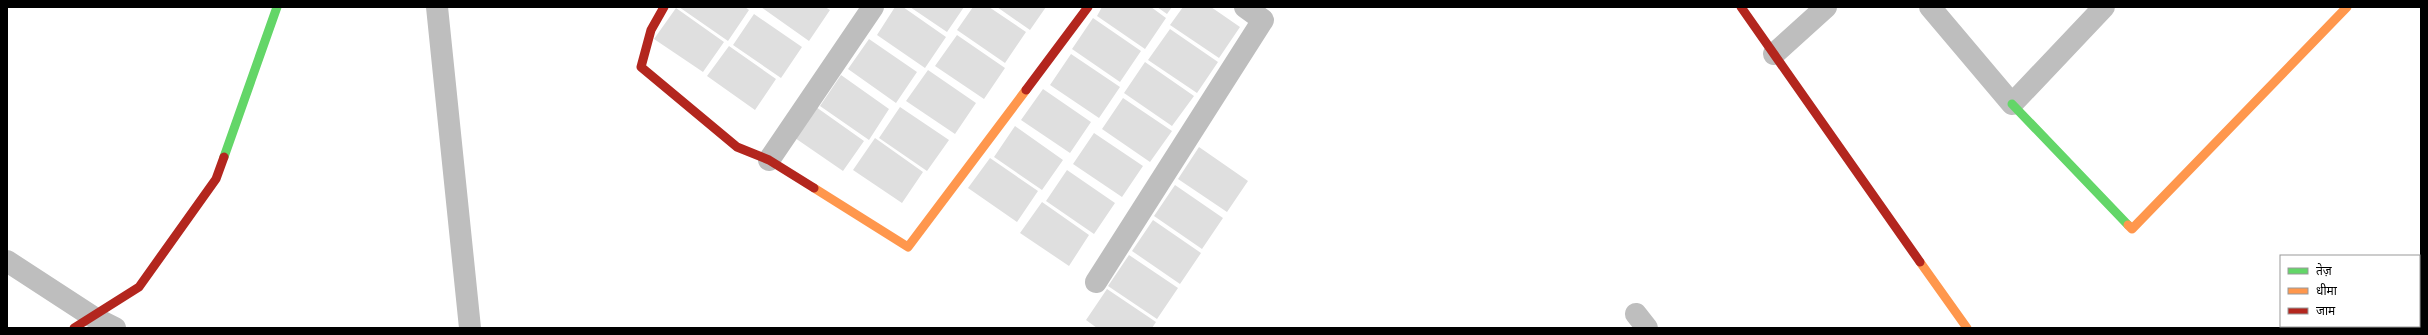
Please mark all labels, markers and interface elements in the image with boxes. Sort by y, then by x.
legend [2280,255,2420,327]
text: तेज़ [2316,263,2333,278]
text: धीमा [2316,283,2338,298]
text: जाम [2316,304,2336,318]

